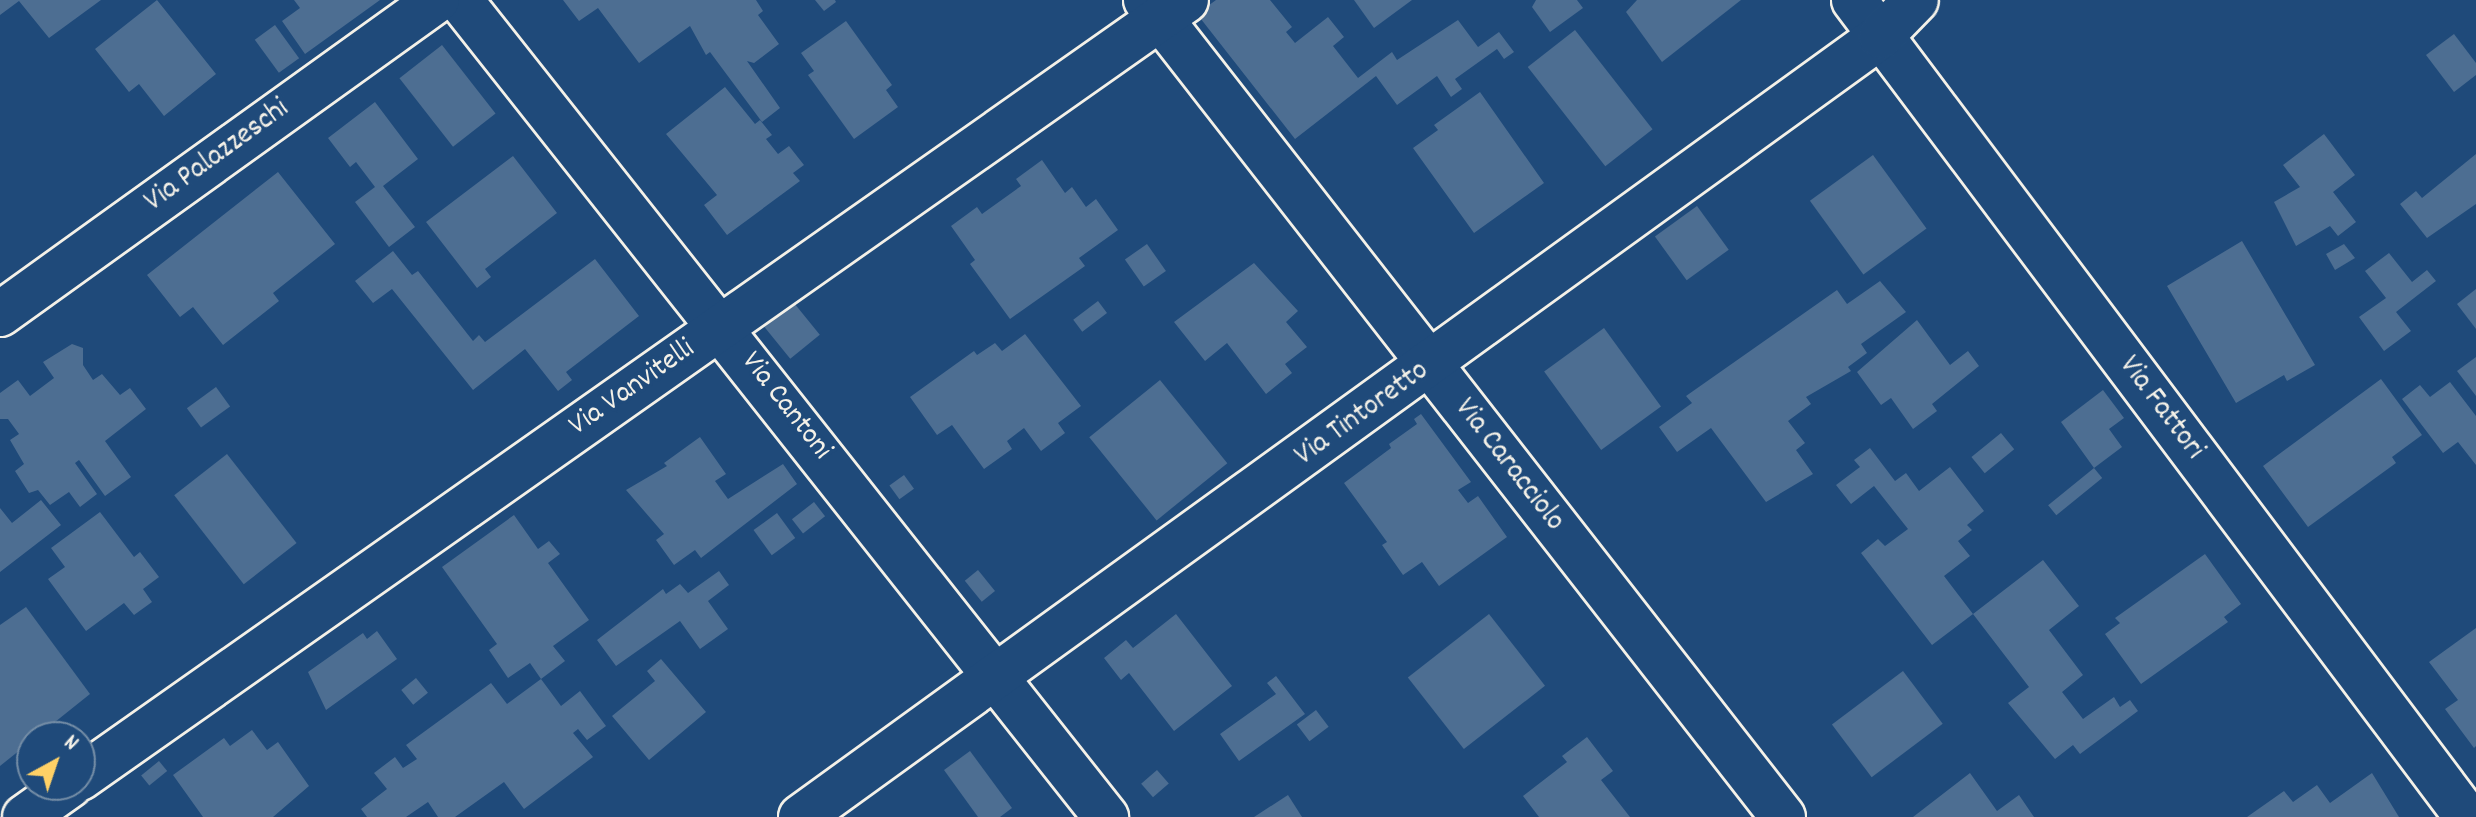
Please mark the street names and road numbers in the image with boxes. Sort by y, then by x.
street label: Via Palazzeschi [139,93,297,221]
street label: Via Vanvitelli [563,333,703,445]
street label: Via Cantoni [732,346,838,468]
street label: Via Fattori [2109,350,2211,468]
street label: Via Tintoretto [1289,354,1437,476]
street label: Via Caracciolo [1445,393,1571,539]

